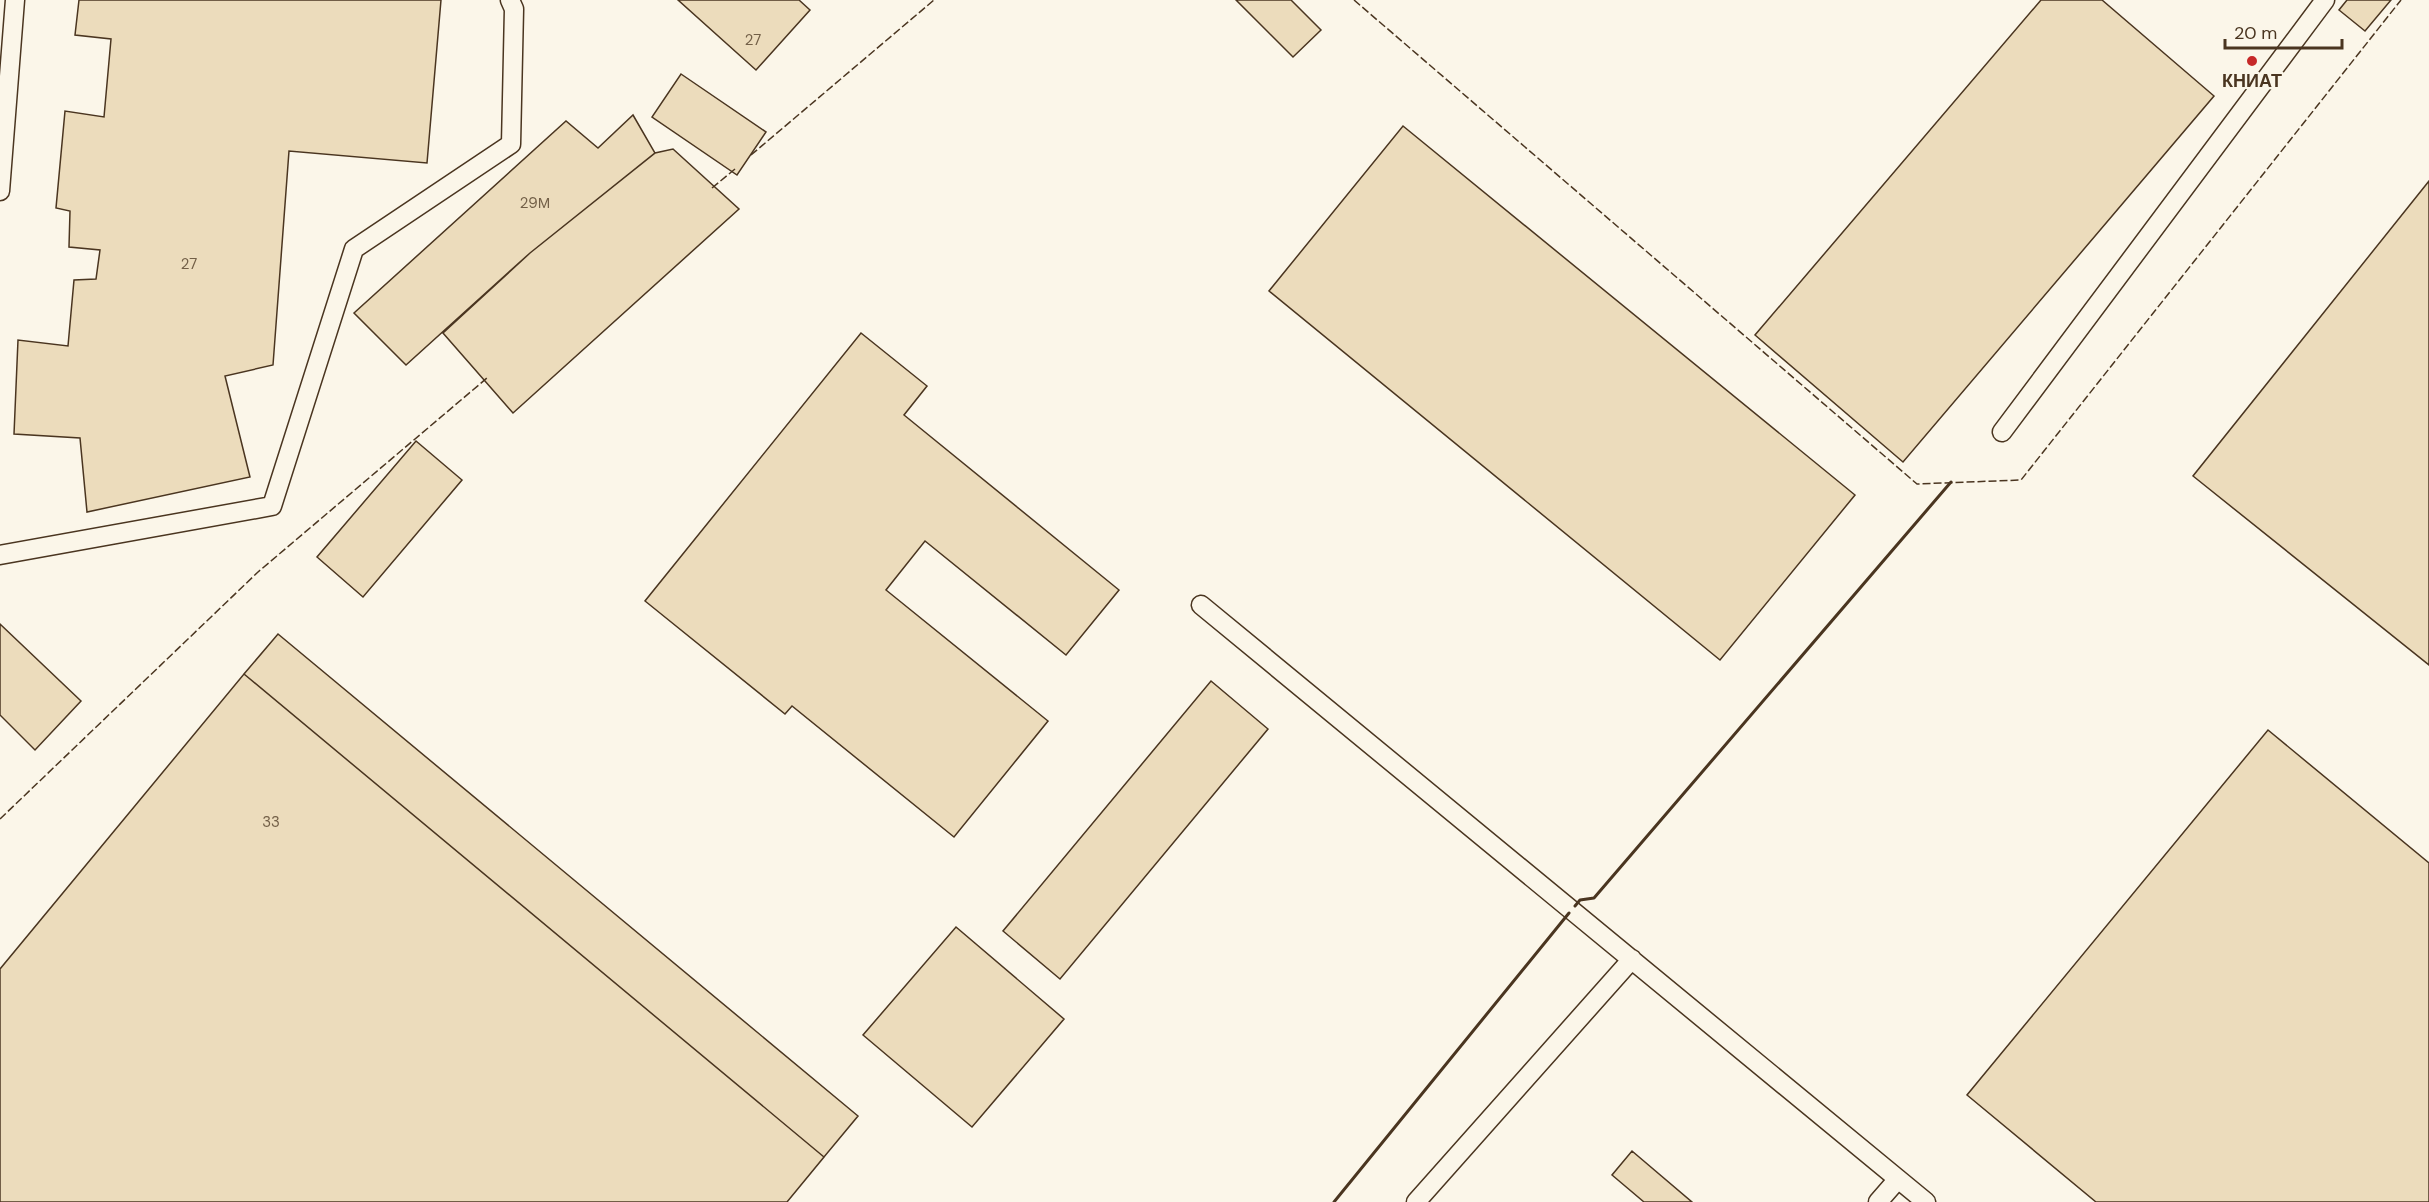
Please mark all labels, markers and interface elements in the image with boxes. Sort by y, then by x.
scale bar [2225,12,2342,50]
text: 20 m [2234,21,2277,45]
house number: 27 [745,30,761,50]
marker: КНИАТ [2245,54,2259,68]
place label: КНИАТ [2222,69,2282,93]
house number: 29М [520,193,550,213]
house number: 27 [181,254,197,274]
house number: 33 [262,812,280,832]

